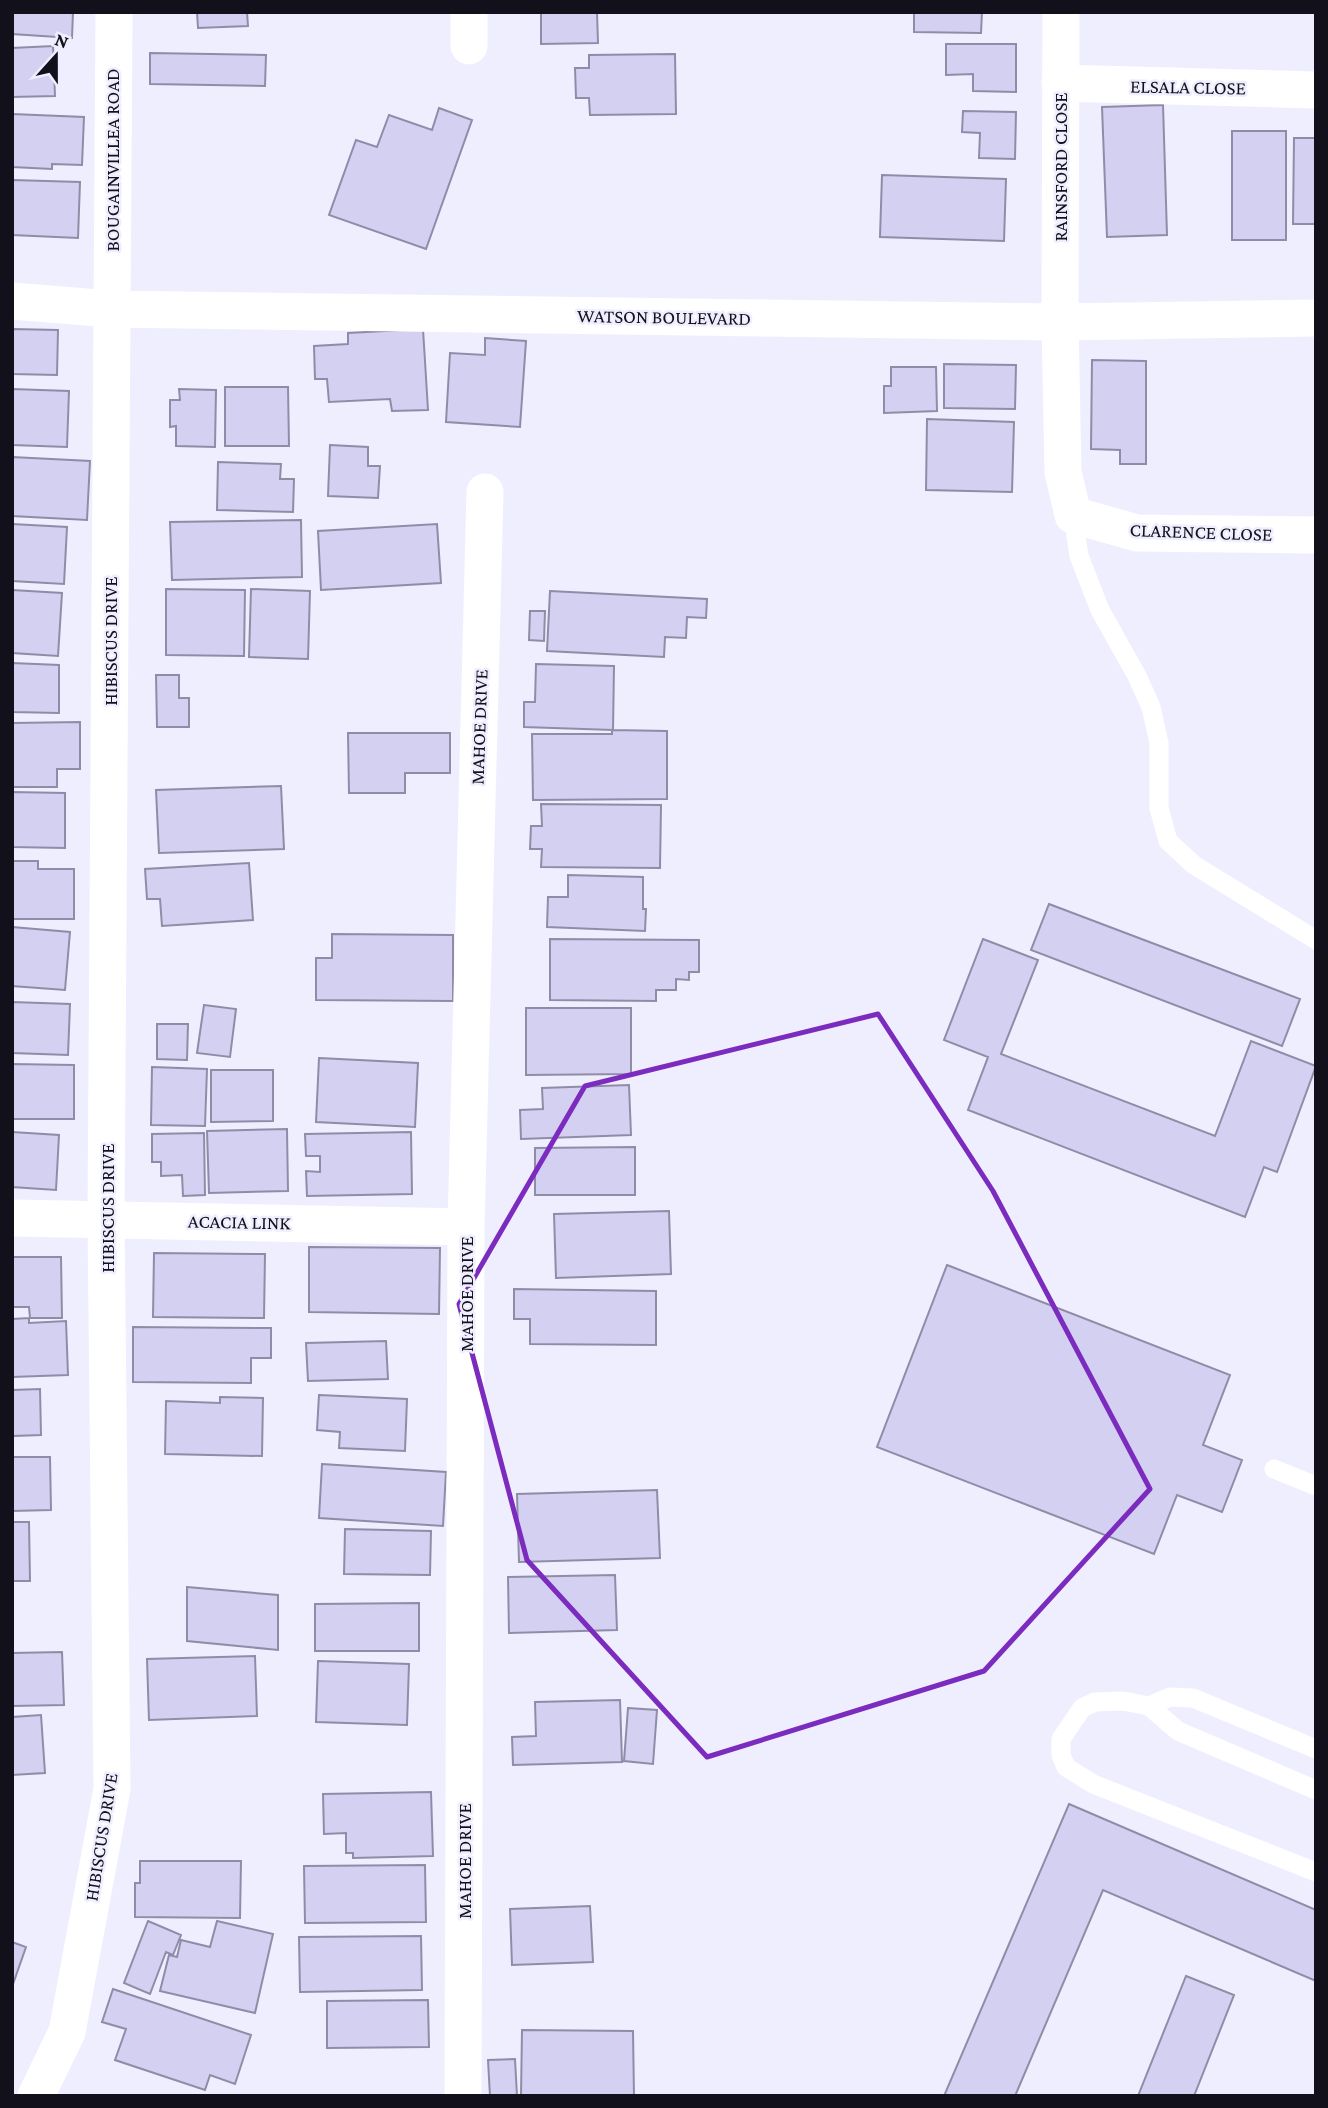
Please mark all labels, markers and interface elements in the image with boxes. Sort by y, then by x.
north arrow [21,21,91,91]
text: N [52,28,72,53]
street label: BOUGAINVILLEA ROAD [102,68,123,252]
street label: ELSALA CLOSE [1130,75,1246,99]
street label: RAINSFORD CLOSE [1050,92,1071,242]
street label: WATSON BOULEVARD [577,305,751,329]
street label: CLARENCE CLOSE [1129,519,1273,545]
street label: HIBISCUS DRIVE [100,576,121,706]
street label: MAHOE DRIVE [466,669,492,785]
street label: HIBISCUS DRIVE [97,1143,118,1273]
street label: ACACIA LINK [188,1211,291,1233]
street label: MAHOE DRIVE [456,1236,477,1352]
street label: HIBISCUS DRIVE [81,1771,121,1903]
street label: MAHOE DRIVE [454,1803,475,1919]

